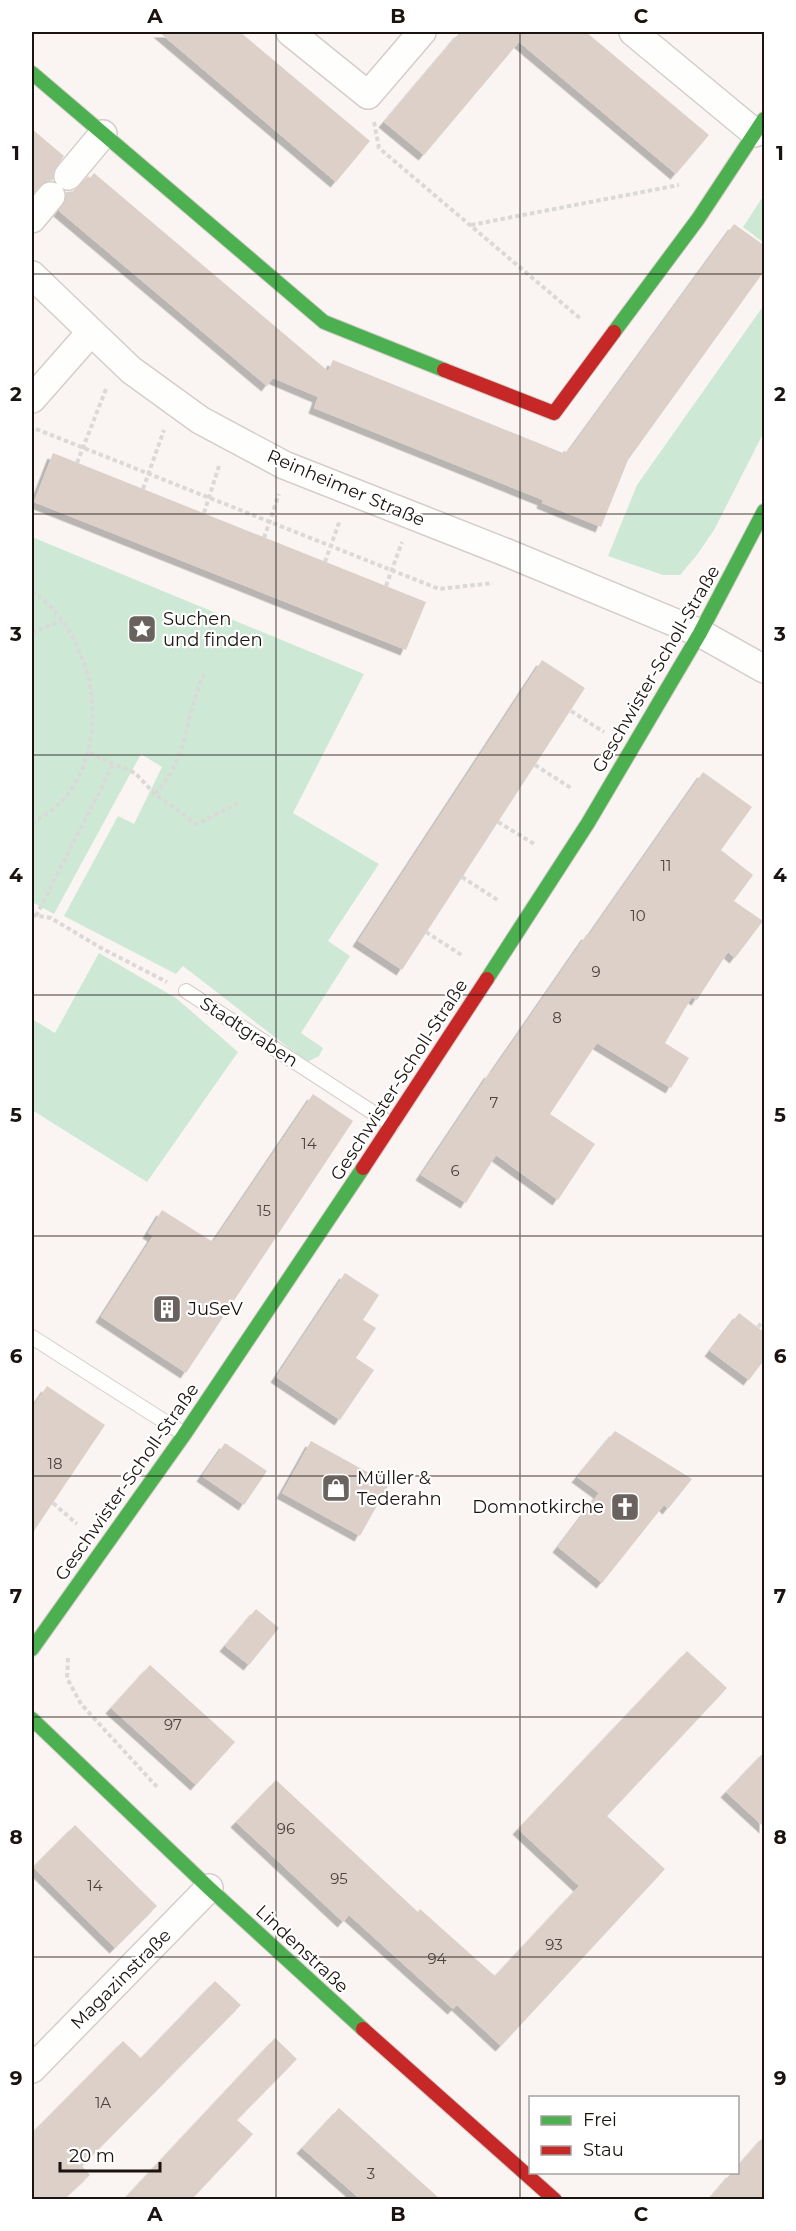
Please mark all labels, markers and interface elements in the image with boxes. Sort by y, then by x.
text: A [146,4,163,28]
text: B [390,4,406,28]
text: C [634,4,649,28]
text: 1 [12,141,20,165]
text: 1 [776,141,784,165]
text: 2 [10,382,22,406]
text: 2 [774,382,786,406]
street label: Reinheimer Straße [264,445,428,531]
street label: Geschwister-Scholl-Straße [588,561,724,777]
place label: Suchen und finden [163,608,263,651]
place icon: Suchen und finden [126,613,158,645]
text: 3 [9,622,22,646]
text: 3 [773,622,786,646]
house number: 11 [661,856,671,875]
text: 4 [9,863,23,887]
text: 4 [773,863,787,887]
house number: 10 [630,906,646,925]
house number: 9 [591,962,601,981]
street label: Geschwister-Scholl-Straße [326,975,472,1185]
street label: Stadtgraben [196,992,302,1072]
house number: 8 [552,1008,562,1027]
house number: 7 [490,1093,499,1112]
text: 5 [10,1103,22,1127]
text: 5 [774,1103,786,1127]
house number: 14 [301,1134,317,1153]
house number: 6 [450,1161,460,1180]
house number: 15 [257,1201,271,1220]
building icon: JuSeV [151,1293,183,1325]
place label: JuSeV [187,1298,243,1320]
text: 6 [10,1344,23,1368]
text: 6 [774,1344,787,1368]
street label: Geschwister-Scholl-Straße [50,1379,204,1585]
house number: 18 [48,1454,63,1473]
place label: Müller & Tederahn [357,1467,442,1510]
shop icon: Müller & Tederahn [320,1472,352,1504]
church icon: Domnotkirche [609,1491,641,1523]
place label: Domnotkirche [472,1496,604,1518]
text: 7 [10,1584,22,1608]
text: 7 [774,1584,786,1608]
house number: 97 [164,1715,182,1734]
house number: 96 [277,1819,295,1838]
text: 8 [9,1825,23,1849]
text: 8 [773,1825,787,1849]
house number: 95 [330,1869,348,1888]
house number: 14 [87,1876,103,1895]
street label: Lindenstraße [251,1900,353,1998]
street label: Magazinstraße [66,1924,176,2034]
house number: 93 [545,1935,563,1954]
house number: 94 [427,1949,447,1968]
text: 9 [10,2066,22,2090]
text: 9 [774,2066,786,2090]
house number: 1A [95,2093,111,2112]
legend [529,2096,739,2174]
text: Frei [583,2109,617,2131]
scale bar [60,2135,160,2173]
text: Stau [583,2139,624,2161]
text: 20 m [69,2145,115,2167]
house number: 3 [367,2164,375,2183]
text: A [146,2202,163,2226]
text: B [390,2202,406,2226]
text: C [634,2202,649,2226]

